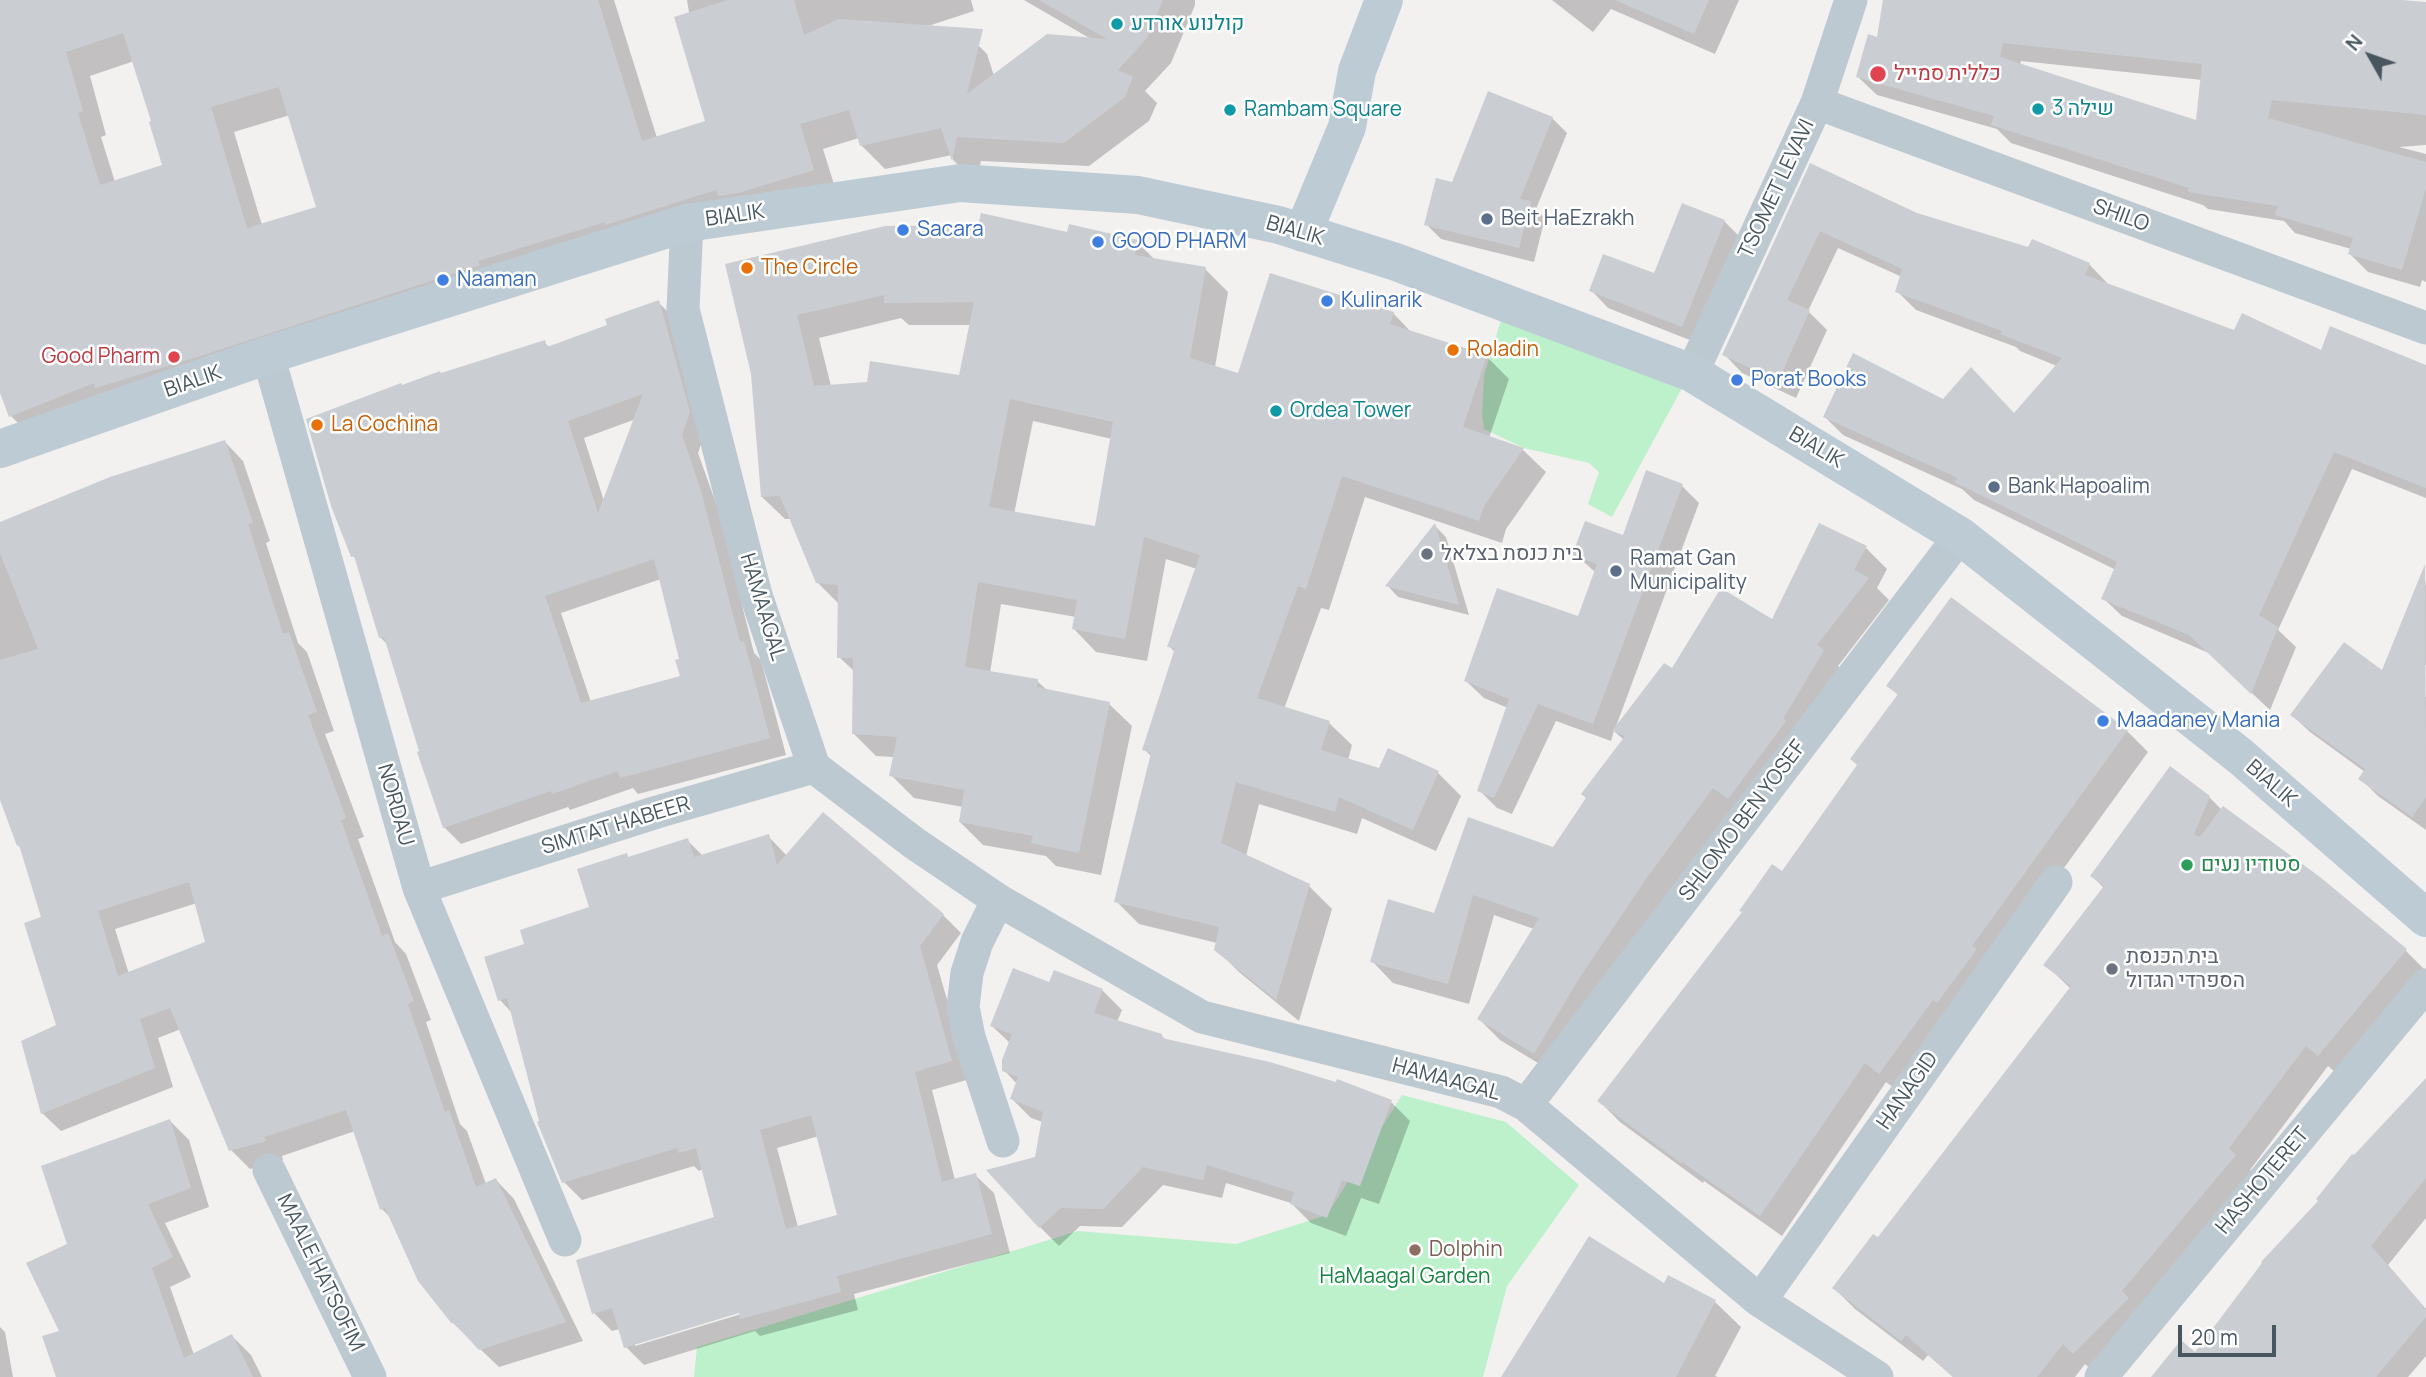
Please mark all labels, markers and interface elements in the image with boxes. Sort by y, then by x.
place label: קולנוע אורדע [1131,11,1244,37]
marker: קולנוע אורדע [1109,16,1125,32]
north arrow [2335,21,2405,91]
text: N [2340,29,2368,56]
place label: כללית סמייל [1894,61,2001,87]
marker: כללית סמייל [1868,64,1888,84]
place label: שילה 3 [2052,96,2114,122]
place label: Rambam Square [1244,97,1402,123]
marker: שילה 3 [2030,101,2046,117]
marker: Rambam Square [1222,102,1238,118]
street label: TSOMET LEVAVI [1734,116,1820,262]
street label: SHILO [2090,194,2152,238]
street label: BIALIK [704,199,766,233]
place label: Beit HaEzrakh [1501,206,1634,232]
street label: BIALIK [1263,211,1327,251]
marker: Beit HaEzrakh [1479,211,1495,227]
place label: Sacara [917,217,984,243]
marker: Sacara [895,222,911,238]
place label: GOOD PHARM [1112,229,1247,255]
marker: GOOD PHARM [1090,234,1106,250]
place label: The Circle [761,255,858,281]
marker: The Circle [739,260,755,276]
place label: Naaman [457,267,537,293]
marker: Naaman [435,272,451,288]
place label: Kulinarik [1341,288,1422,314]
marker: Kulinarik [1319,293,1335,309]
place label: Roladin [1467,337,1539,363]
marker: Roladin [1445,342,1461,358]
place label: Good Pharm [42,344,160,370]
marker: Good Pharm [166,349,182,365]
street label: BIALIK [161,360,225,404]
place label: Porat Books [1751,367,1866,393]
marker: Porat Books [1729,372,1745,388]
place label: Ordea Tower [1290,398,1411,424]
marker: Ordea Tower [1268,403,1284,419]
place label: La Cochina [331,412,438,438]
marker: La Cochina [309,417,325,433]
street label: BIALIK [1784,422,1848,474]
place label: Bank Hapoalim [2008,474,2150,500]
marker: Bank Hapoalim [1986,479,2002,495]
place label: בית כנסת בצלאל [1441,541,1583,567]
marker: בית כנסת בצלאל [1419,546,1435,562]
place label: Ramat Gan Municipality [1630,546,1747,596]
street label: HAMAAGAL [734,550,790,664]
marker: Ramat Gan Municipality [1608,563,1624,579]
place label: Maadaney Mania [2117,708,2280,734]
marker: Maadaney Mania [2095,713,2111,729]
street label: SHLOMO BEN YOSEF [1674,736,1812,906]
street label: BIALIK [2240,755,2302,813]
street label: NORDAU [371,761,419,849]
street label: SIMTAT HABEER [539,791,693,861]
place label: סטודיו נעים [2201,852,2301,878]
marker: סטודיו נעים [2179,857,2195,873]
place label: בית הכנסת הספרדי הגדול [2126,944,2245,994]
marker: בית הכנסת הספרדי הגדול [2104,961,2120,977]
street label: HANAGID [1872,1047,1944,1135]
street label: HAMAAGAL [1389,1054,1503,1106]
street label: HASHOTERET [2211,1123,2315,1239]
street label: MAALE HATSOFIM [271,1190,369,1356]
place label: Dolphin [1429,1237,1503,1263]
marker: Dolphin [1407,1242,1423,1258]
park label: HaMaagal Garden [1320,1264,1490,1290]
scale bar [2181,1310,2279,1354]
text: 20 m [2191,1323,2238,1351]

